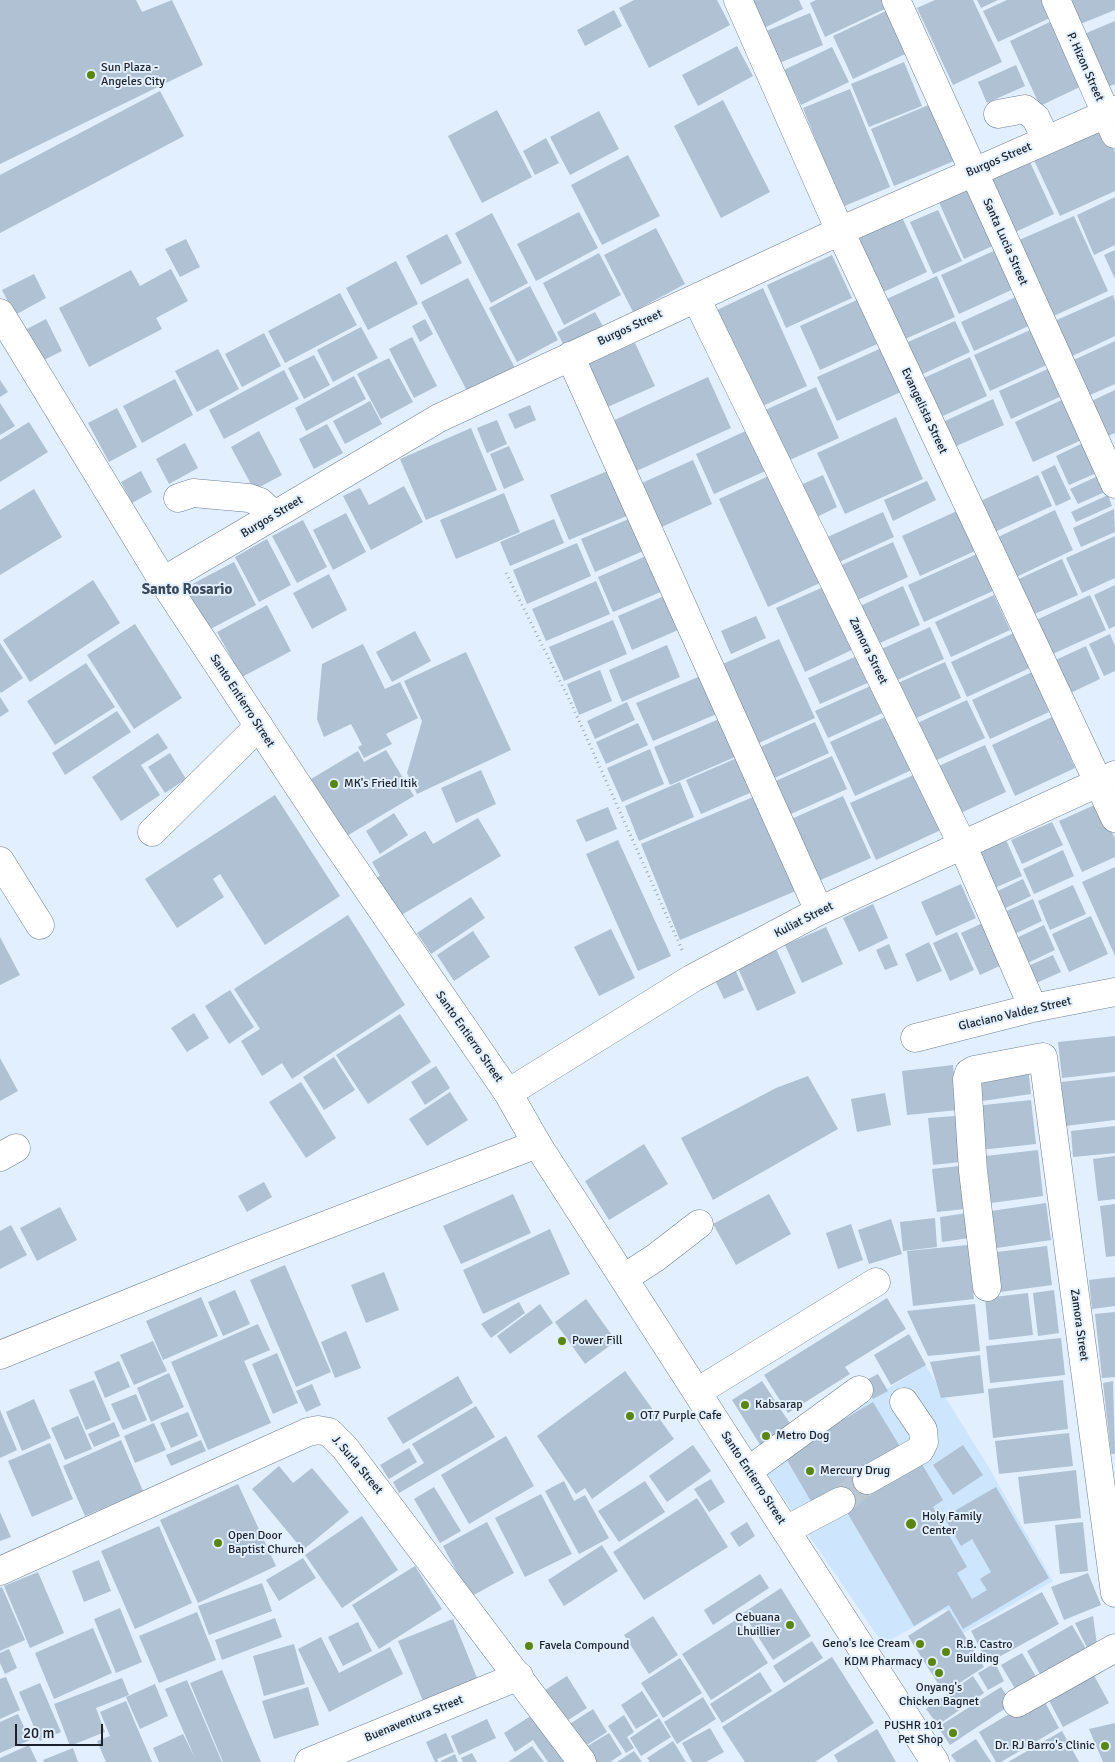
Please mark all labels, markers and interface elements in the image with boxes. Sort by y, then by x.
street label: P. Hizon Street [1063,30,1107,104]
place label: Sun Plaza - Angeles City [101,61,165,89]
marker: Sun Plaza - Angeles City [85,69,97,81]
street label: Burgos Street [964,140,1034,180]
street label: Santa Lucia Street [979,196,1031,288]
street label: Burgos Street [595,307,665,349]
street label: Evangelista Street [898,366,950,456]
street label: Burgos Street [238,493,306,541]
district label: Santo Rosario [142,581,232,599]
street label: Zamora Street [846,615,890,687]
street label: Santo Entierro Street [207,652,277,750]
place label: MK's Fried Itik [344,777,417,791]
marker: MK's Fried Itik [328,778,340,790]
street label: Kuliat Street [772,899,836,941]
street label: Santo Entierro Street [432,989,506,1085]
street label: Glaciano Valdez Street [957,994,1073,1034]
street label: Zamora Street [1067,1288,1091,1362]
place label: Power Fill [572,1334,623,1348]
marker: Power Fill [556,1335,568,1347]
place label: Kabsarap [755,1398,803,1412]
marker: Kabsarap [739,1399,751,1411]
place label: OT7 Purple Cafe [640,1409,722,1423]
marker: OT7 Purple Cafe [624,1410,636,1422]
street label: Santo Entierro Street [718,1429,788,1527]
place label: Metro Dog [776,1429,829,1443]
marker: Metro Dog [760,1430,772,1442]
street label: J. Surla Street [328,1433,386,1497]
place label: Mercury Drug [820,1464,890,1478]
marker: Mercury Drug [804,1465,816,1477]
place label: Holy Family Center [922,1510,982,1538]
marker: Holy Family Center [904,1517,918,1531]
place label: Open Door Baptist Church [228,1529,304,1557]
marker: Open Door Baptist Church [212,1537,224,1549]
place label: Cebuana Lhuillier [735,1611,780,1639]
marker: Cebuana Lhuillier [784,1619,796,1631]
place label: Geno's Ice Cream [822,1637,910,1651]
marker: Geno's Ice Cream [914,1638,926,1650]
place label: R.B. Castro Building [956,1638,1013,1666]
place label: Favela Compound [539,1639,629,1653]
marker: Favela Compound [523,1640,535,1652]
marker: R.B. Castro Building [940,1646,952,1658]
place label: KDM Pharmacy [844,1655,922,1669]
marker: KDM Pharmacy [926,1656,938,1668]
marker: Onyang's Chicken Bagnet [933,1667,945,1679]
place label: Onyang's Chicken Bagnet [899,1681,979,1709]
street label: Buenaventura Street [363,1693,465,1745]
scale bar [18,1714,105,1746]
place label: PUSHR 101 Pet Shop [884,1719,943,1747]
text: 20 m [23,1724,54,1742]
marker: PUSHR 101 Pet Shop [947,1727,959,1739]
place label: Dr. RJ Barro's Clinic [995,1739,1095,1753]
marker: Dr. RJ Barro's Clinic [1099,1740,1111,1752]

